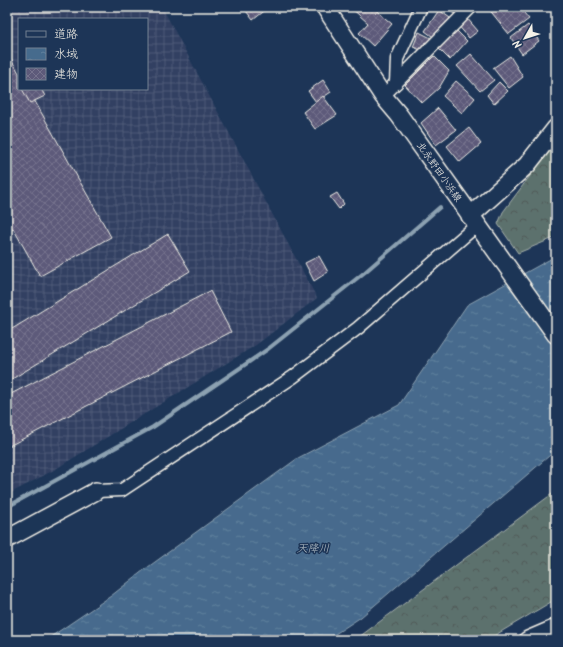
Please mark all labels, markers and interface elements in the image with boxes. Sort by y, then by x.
legend [18,18,148,90]
north arrow [505,18,545,58]
text: 道路 [54,25,78,44]
text: N [509,35,527,52]
text: 水域 [54,45,78,64]
text: 建物 [54,65,78,84]
street label: 北永野田小浜線 [412,139,466,205]
water label: 天降川 [297,540,330,558]

